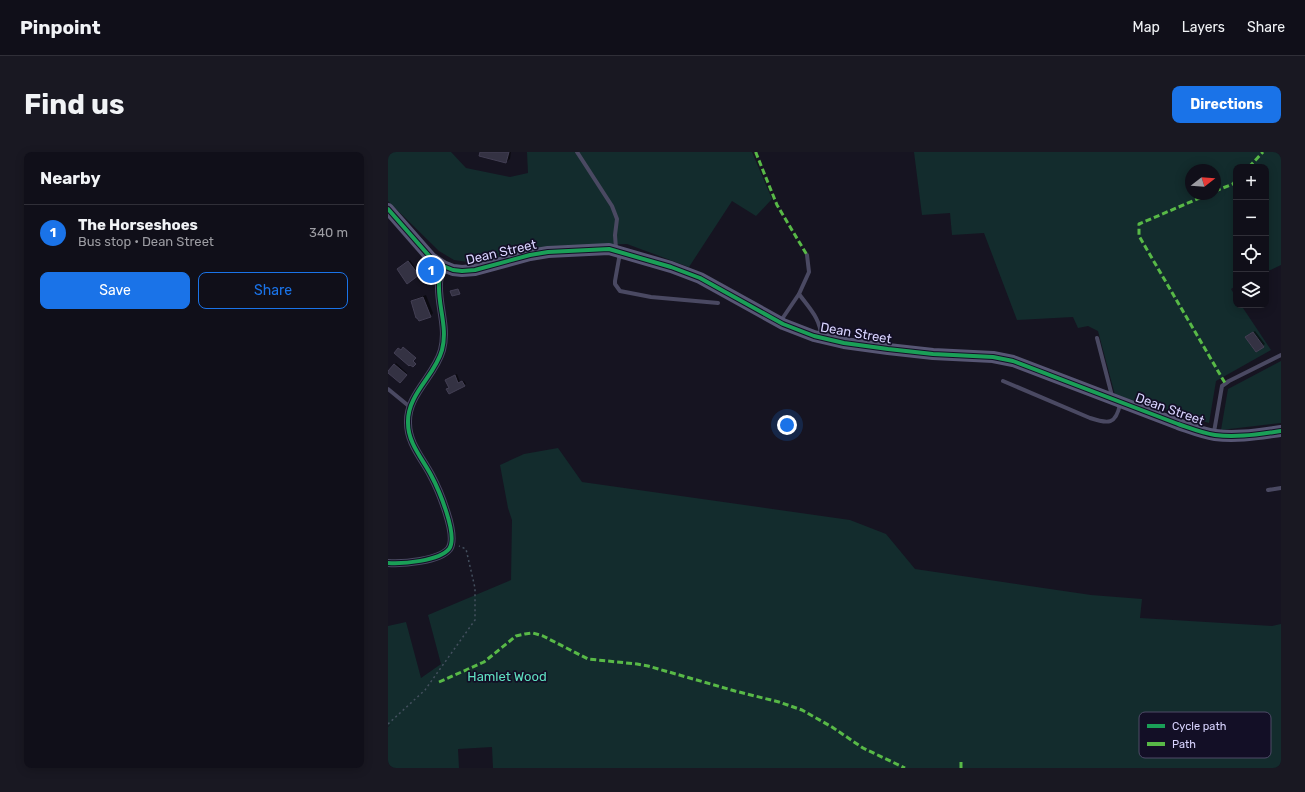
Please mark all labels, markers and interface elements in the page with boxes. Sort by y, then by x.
text: Pinpoint [20,16,101,39]
text: Map [1133,19,1160,36]
text: Layers [1182,19,1225,36]
text: Share [1247,19,1285,36]
button: Directions [1172,86,1281,123]
text: Find us [24,88,124,121]
north arrow [1185,164,1221,200]
map controls [1233,164,1269,308]
button: + [1233,164,1269,200]
text: Nearby [40,168,101,188]
button: − [1233,200,1269,236]
text: The Horseshoes [78,216,198,234]
text: 1 [50,225,56,240]
text: 340 m [309,225,348,240]
text: Bus stop · Dean Street [78,234,214,249]
button: locate [1233,236,1269,272]
street label: Dean Street [464,237,538,267]
pin: 1 [418,255,444,285]
button: Save [40,272,190,309]
button: Share [198,272,348,309]
button: layers [1233,272,1269,308]
street label: Dean Street [819,319,893,347]
street label: Dean Street [1134,390,1206,428]
your location [777,415,797,435]
park label: Hamlet Wood [467,669,547,684]
legend [1139,712,1271,758]
text: Cycle path [1172,720,1226,733]
text: Path [1172,738,1196,751]

